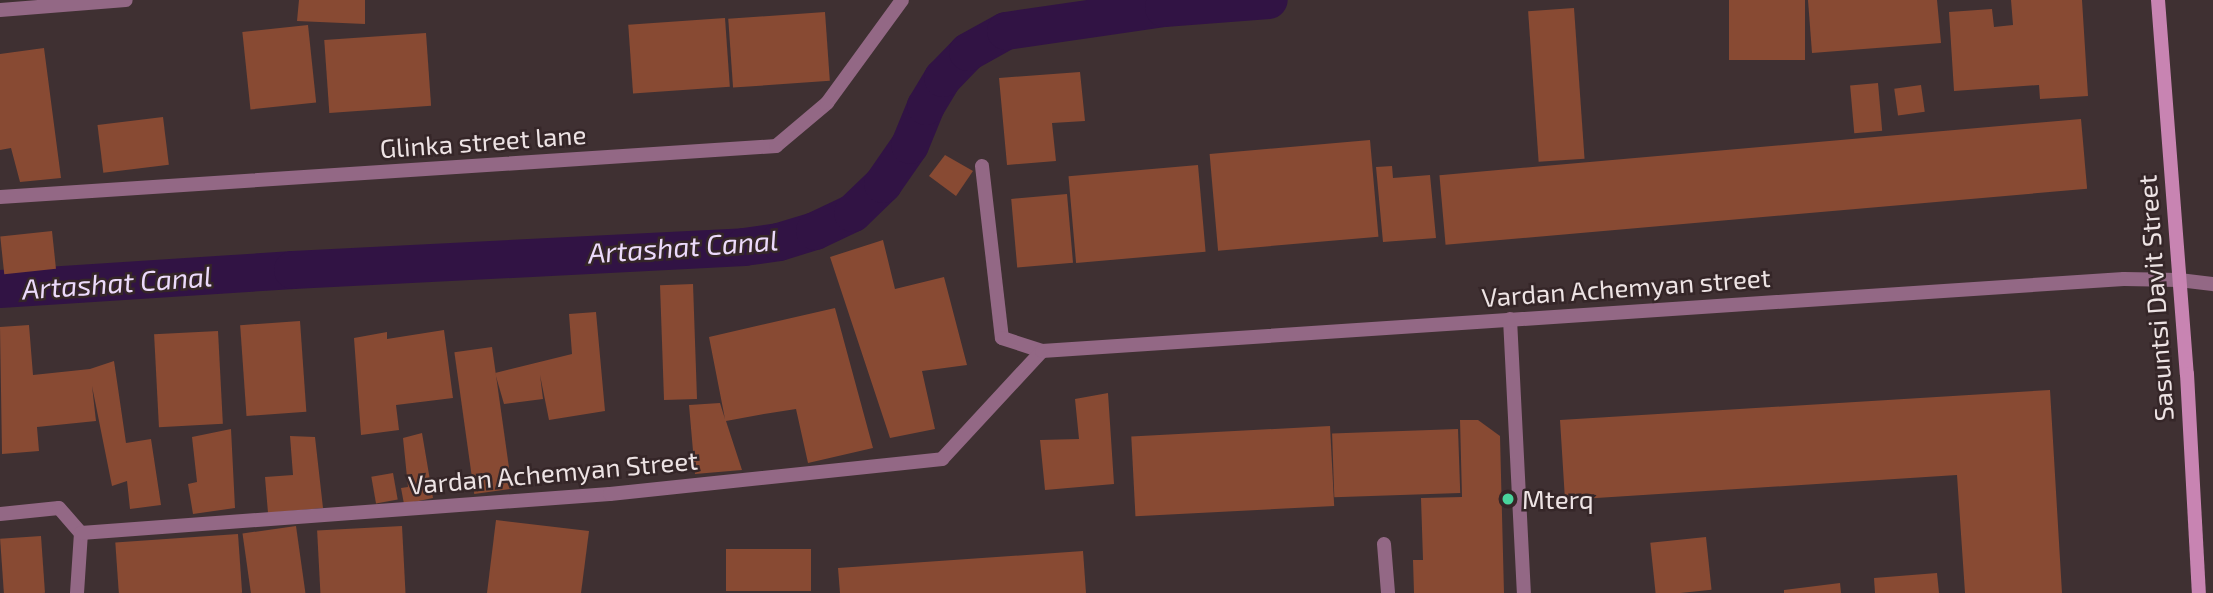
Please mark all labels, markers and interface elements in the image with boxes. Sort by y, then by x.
street label: Glinka street lane [379,118,587,164]
street label: Sasuntsi Davit Street [2131,174,2179,422]
water label: Artashat Canal [587,223,779,269]
water label: Artashat Canal [21,259,213,305]
street label: Vardan Achemyan street [1480,261,1772,313]
street label: Vardan Achemyan Street [406,444,700,500]
place label: Mterq [1522,483,1594,515]
marker: Mterq [1500,491,1516,507]

